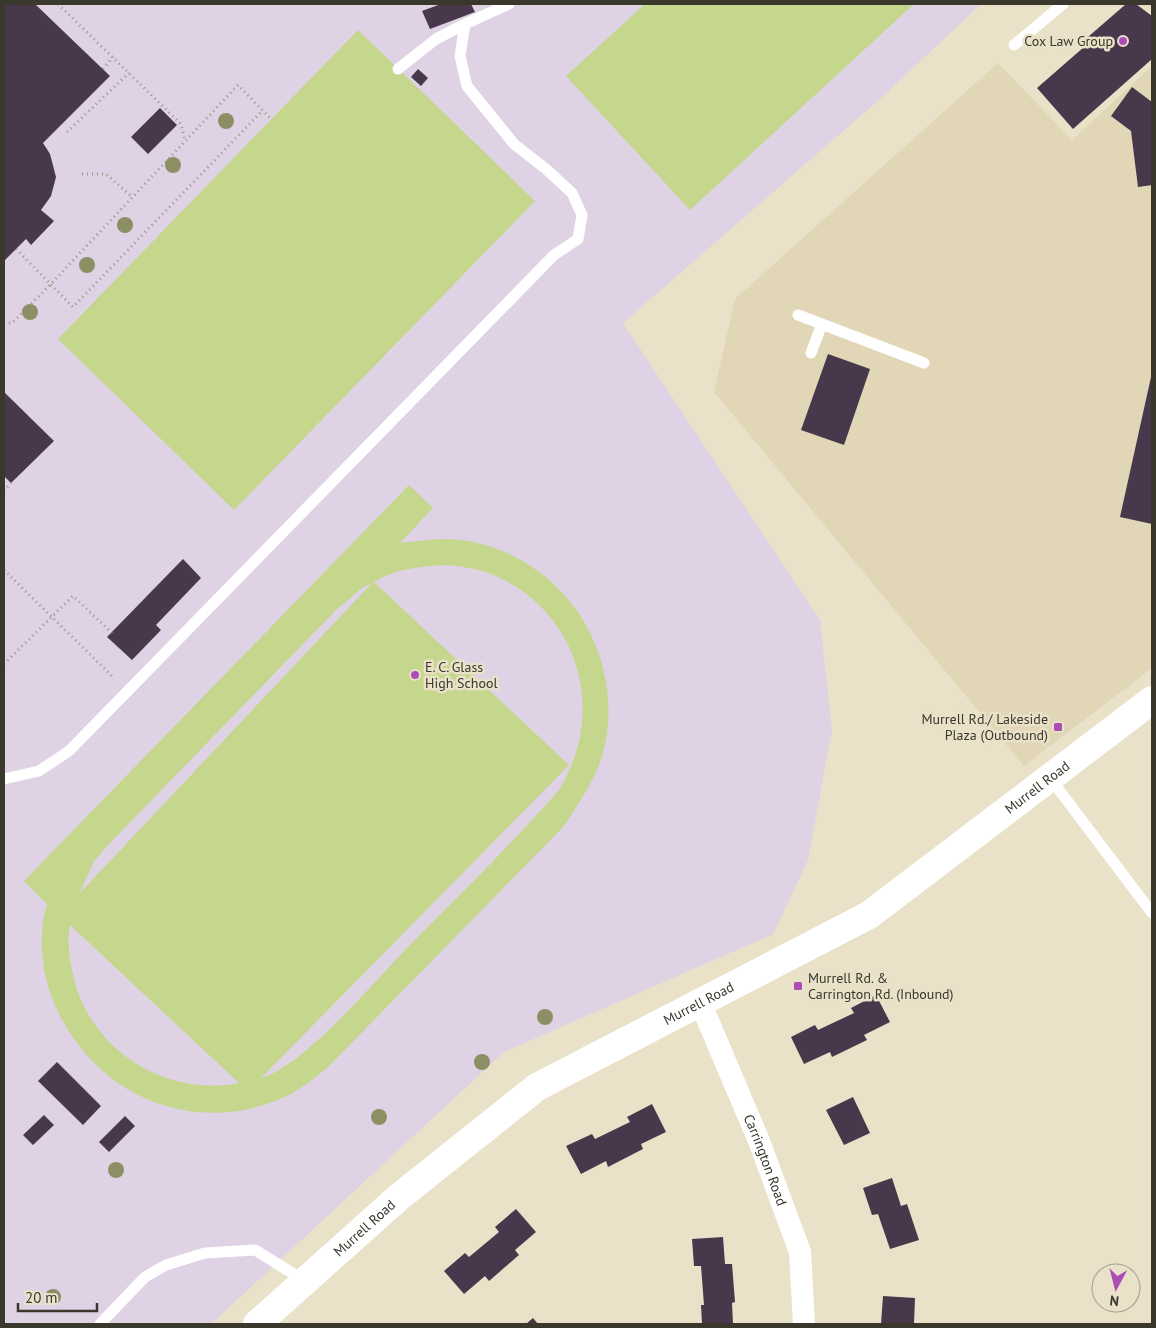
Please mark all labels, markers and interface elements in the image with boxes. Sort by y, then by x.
place label: Cox Law Group [1024,32,1113,50]
marker: Cox Law Group [1117,35,1129,47]
place label: E. C. Glass High School [425,658,498,692]
marker: E. C. Glass High School [409,669,421,681]
place label: Murrell Rd./ Lakeside Plaza (Outbound) [921,710,1048,744]
marker: Murrell Rd./ Lakeside Plaza (Outbound) [1052,721,1064,733]
street label: Murrell Road [1001,757,1073,818]
place label: Murrell Rd. & Carrington Rd. (Inbound) [808,969,954,1003]
street label: Murrell Road [660,978,737,1029]
marker: Murrell Rd. & Carrington Rd. (Inbound) [792,980,804,992]
street label: Carrington Road [740,1112,791,1208]
street label: Murrell Road [330,1196,399,1260]
north arrow [1091,1263,1141,1313]
scale bar [18,1280,96,1312]
text: 20 m [25,1288,58,1307]
text: N [1109,1291,1120,1310]

